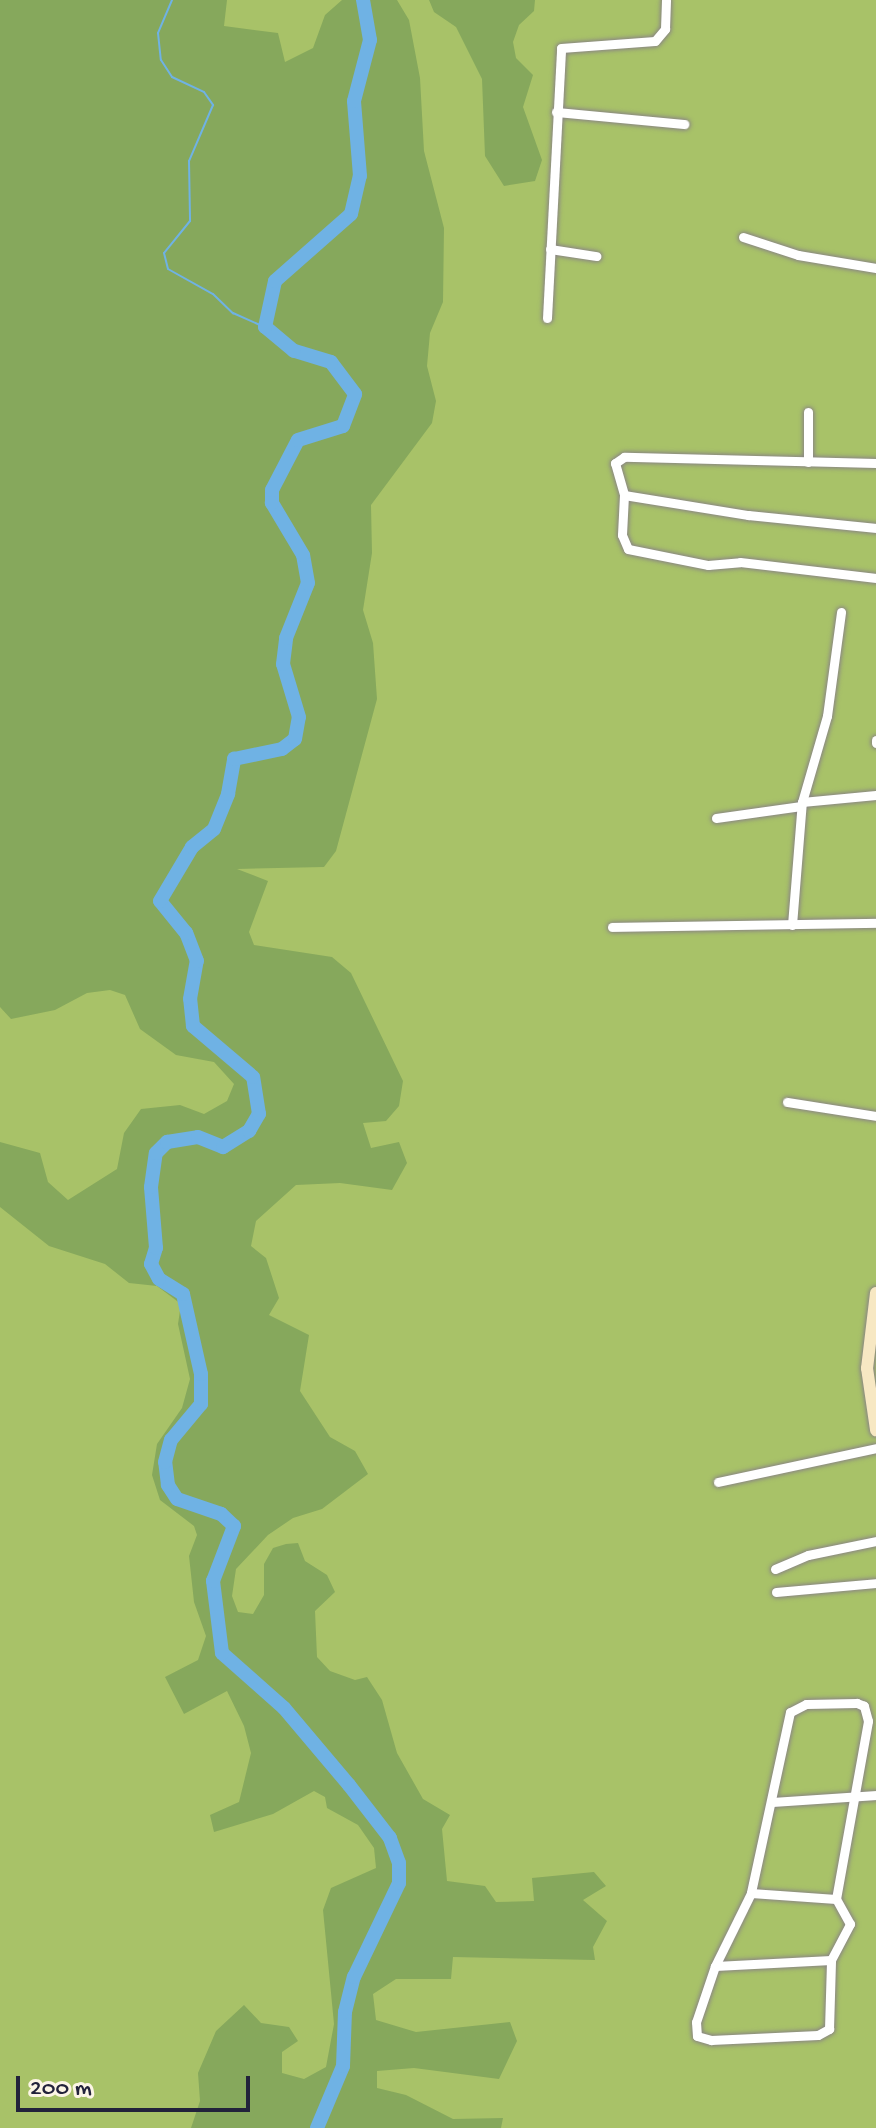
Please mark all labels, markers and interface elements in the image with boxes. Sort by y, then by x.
scale bar [20,2060,254,2110]
text: 200 m [30,2075,92,2104]

